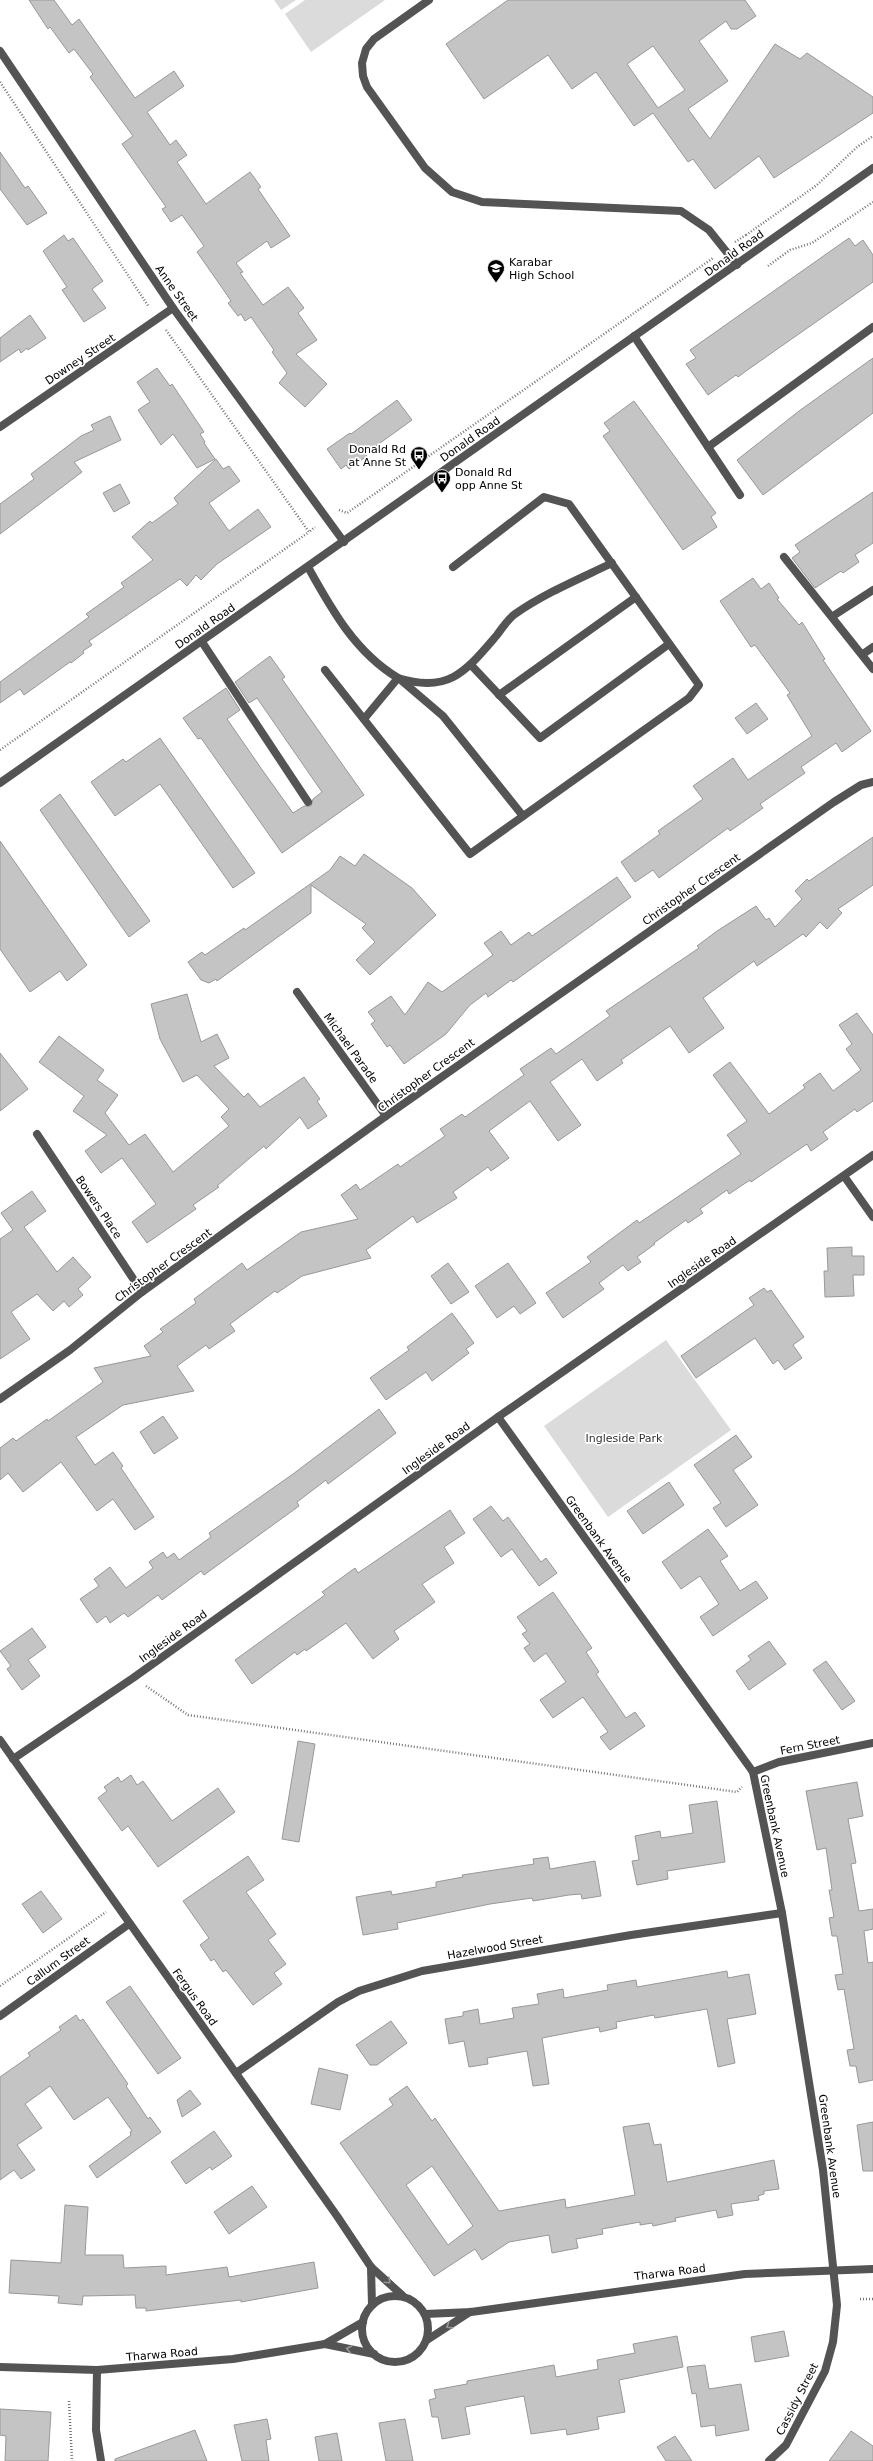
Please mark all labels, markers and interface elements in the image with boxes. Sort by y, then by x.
street label: Donald Road [702,228,766,279]
place label: Karabar High School [509,256,574,282]
school or university icon: Karabar High School [486,258,506,283]
street label: Anne Street [153,263,201,324]
street label: Downey Street [43,331,118,388]
street label: Donald Road [438,414,503,465]
place label: Donald Rd at Anne St [348,443,407,469]
bus stop icon: Donald Rd at Anne St [409,445,429,470]
place label: Donald Rd opp Anne St [455,466,523,492]
bus stop icon: Donald Rd opp Anne St [432,468,452,493]
street label: Donald Road [173,601,238,652]
street label: Christopher Crescent [640,850,743,928]
street label: Michael Parade [321,1011,381,1086]
street label: Christopher Crescent [375,1036,478,1115]
street label: Bowers Place [73,1173,125,1241]
street label: Christopher Crescent [112,1226,215,1305]
street label: Ingleside Road [666,1234,739,1291]
street label: Ingleside Road [400,1419,473,1477]
park label: Ingleside Park [586,1432,663,1445]
street label: Greenbank Avenue [563,1493,635,1586]
street label: Ingleside Road [137,1607,210,1665]
street label: Fern Street [779,1733,842,1758]
street label: Greenbank Avenue [757,1774,792,1879]
street label: Hazelwood Street [446,1933,545,1962]
street label: Callum Street [24,1934,93,1989]
street label: Fergus Road [169,1966,220,2028]
street label: Greenbank Avenue [816,2093,843,2199]
street label: Tharwa Road [633,2262,706,2283]
one-way arrow [383,2276,390,2283]
one-way arrow [446,2321,453,2328]
street label: Tharwa Road [125,2345,198,2364]
one-way arrow [346,2345,353,2353]
street label: Cassidy Street [774,2360,822,2438]

